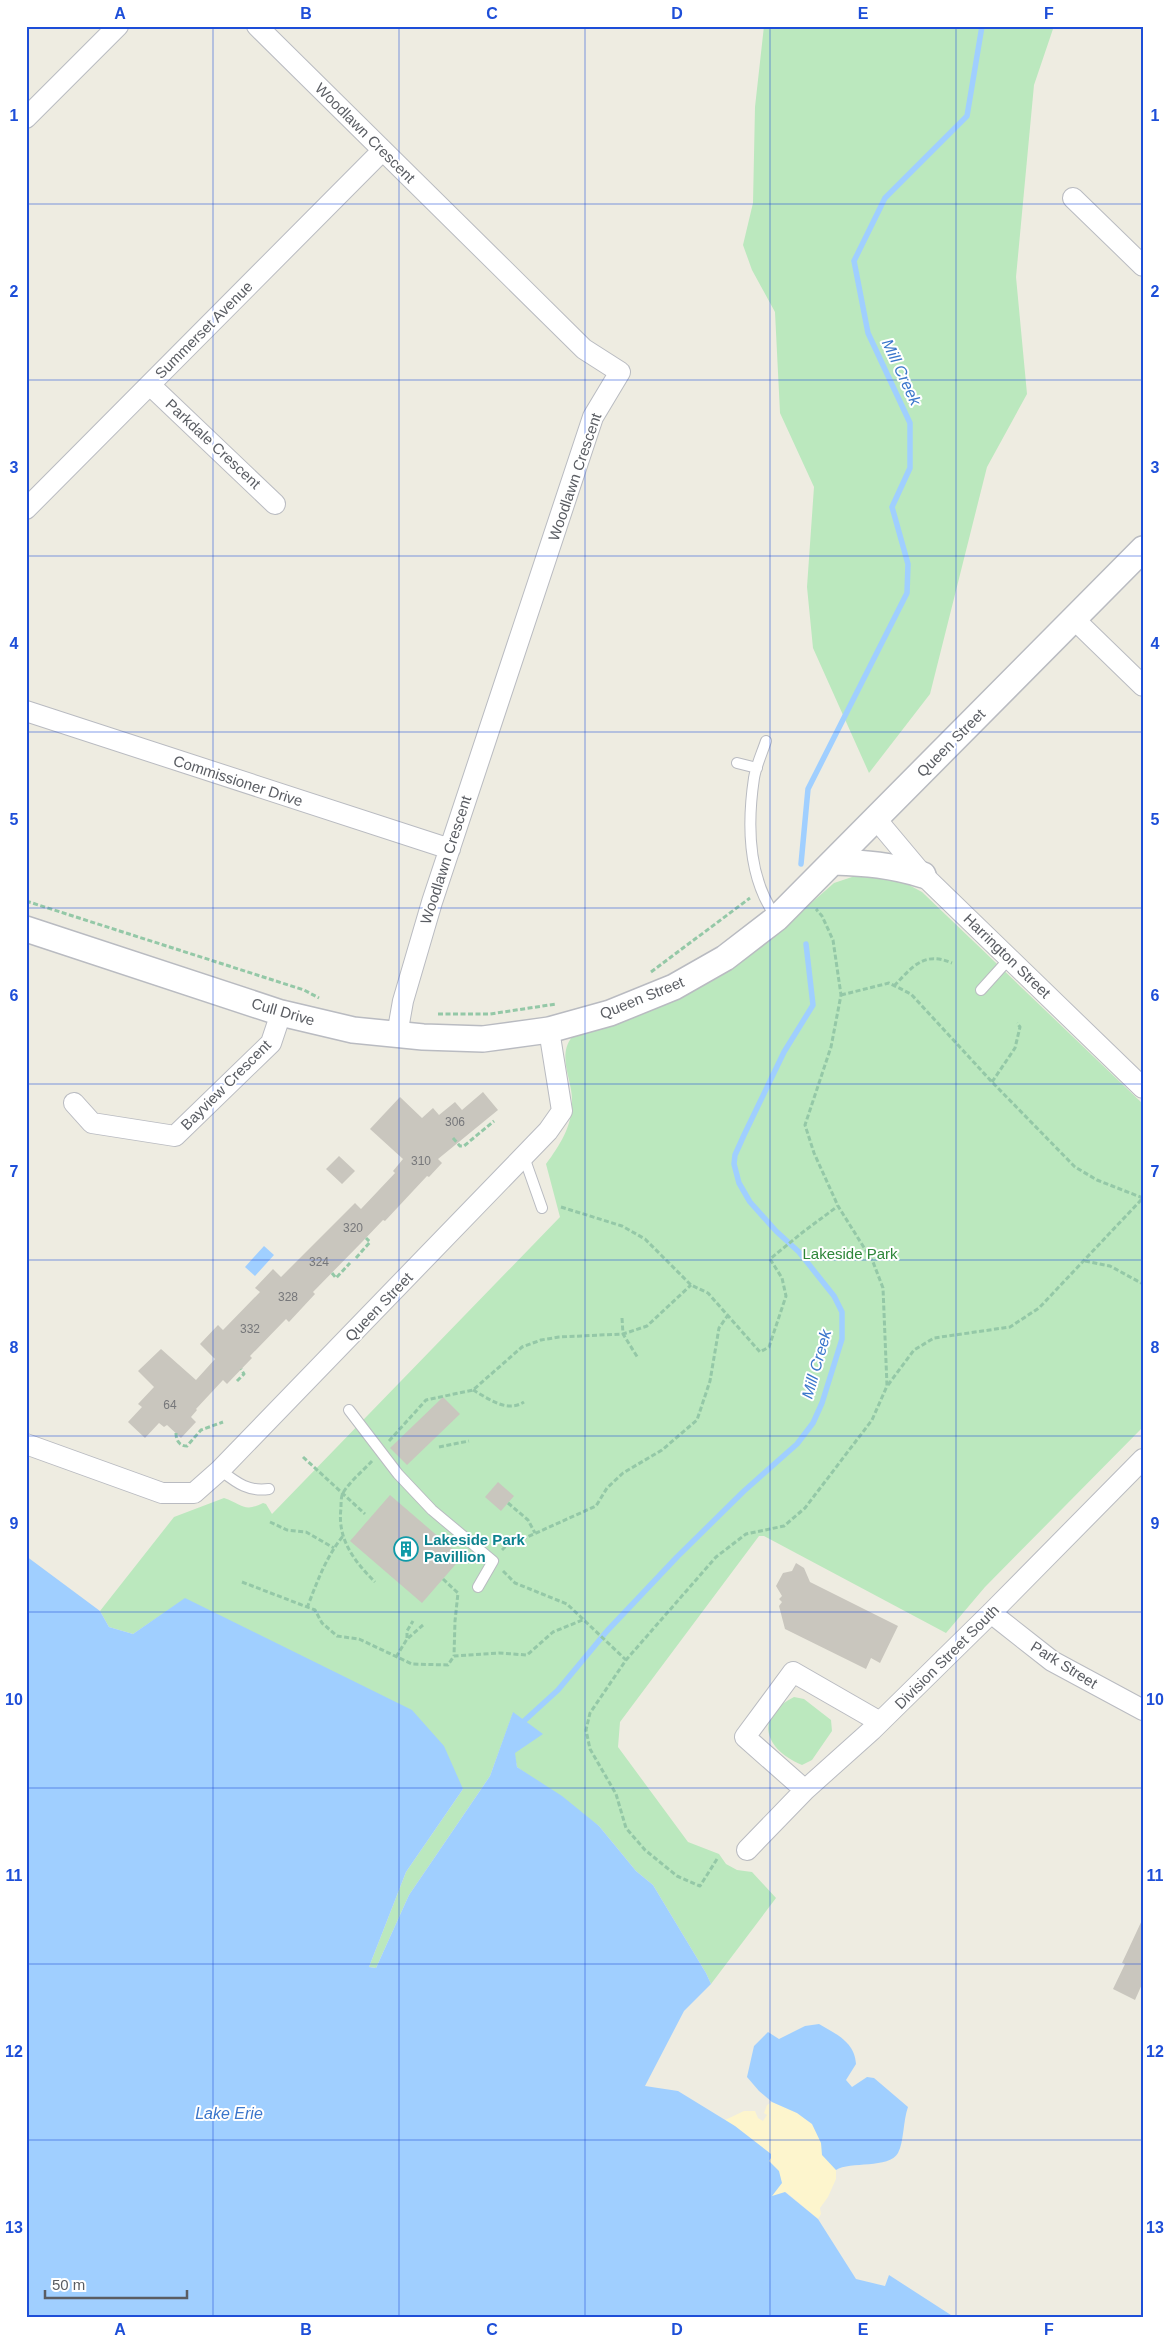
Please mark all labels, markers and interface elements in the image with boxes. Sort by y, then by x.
text: A [114,5,126,22]
text: B [300,5,312,22]
text: C [486,5,498,22]
text: D [671,5,683,22]
text: E [858,5,869,22]
text: F [1044,5,1054,22]
street label: Woodlawn Crescent [312,79,419,187]
text: 1 [10,107,19,124]
text: 1 [1151,107,1160,124]
street label: Summerset Avenue [151,277,256,382]
text: 2 [10,283,19,300]
text: 2 [1151,283,1160,300]
water label: Mill Creek [879,336,925,409]
street label: Parkdale Crescent [162,395,265,492]
street label: Woodlawn Crescent [545,410,605,543]
text: 3 [10,459,19,476]
text: 3 [1151,459,1160,476]
text: 4 [10,635,19,652]
text: 4 [1151,635,1160,652]
street label: Queen Street [913,705,989,780]
street label: Commissioner Drive [171,752,305,809]
street label: Woodlawn Crescent [417,793,475,926]
text: 5 [10,811,19,828]
text: 5 [1151,811,1160,828]
street label: Harrington Street [960,910,1055,1002]
street label: Queen Street [597,973,687,1022]
text: 6 [10,987,19,1004]
text: 6 [1151,987,1160,1004]
street label: Cull Drive [250,994,317,1029]
street label: Bayview Crescent [177,1036,275,1133]
house number: 306 [445,1115,465,1129]
house number: 310 [411,1154,431,1168]
text: 7 [10,1163,19,1180]
text: 7 [1151,1163,1160,1180]
house number: 320 [343,1221,363,1235]
park label: Lakeside Park [802,1245,898,1262]
house number: 324 [309,1255,329,1269]
street label: Queen Street [342,1268,416,1345]
house number: 328 [278,1290,298,1304]
house number: 332 [240,1322,260,1336]
water label: Mill Creek [799,1327,835,1401]
text: 8 [10,1339,19,1356]
text: 8 [1151,1339,1160,1356]
house number: 64 [163,1398,177,1412]
text: 9 [10,1515,19,1532]
text: 9 [1151,1515,1160,1532]
place label: Lakeside Park Pavillion [424,1531,526,1565]
building icon: Lakeside Park Pavillion [393,1536,419,1562]
street label: Division Street South [891,1601,1002,1712]
street label: Park Street [1028,1637,1101,1692]
text: 10 [5,1691,23,1708]
text: 10 [1146,1691,1164,1708]
text: 11 [6,1867,23,1884]
text: 11 [1147,1867,1164,1884]
text: 12 [5,2043,23,2060]
text: 12 [1146,2043,1164,2060]
water label: Lake Erie [195,2105,263,2122]
text: 13 [5,2219,23,2236]
text: 13 [1146,2219,1164,2236]
scale bar [45,2268,188,2300]
text: 50 m [52,2276,85,2293]
text: A [114,2321,126,2338]
text: B [300,2321,312,2338]
text: C [486,2321,498,2338]
text: D [671,2321,683,2338]
text: E [858,2321,869,2338]
text: F [1044,2321,1054,2338]

